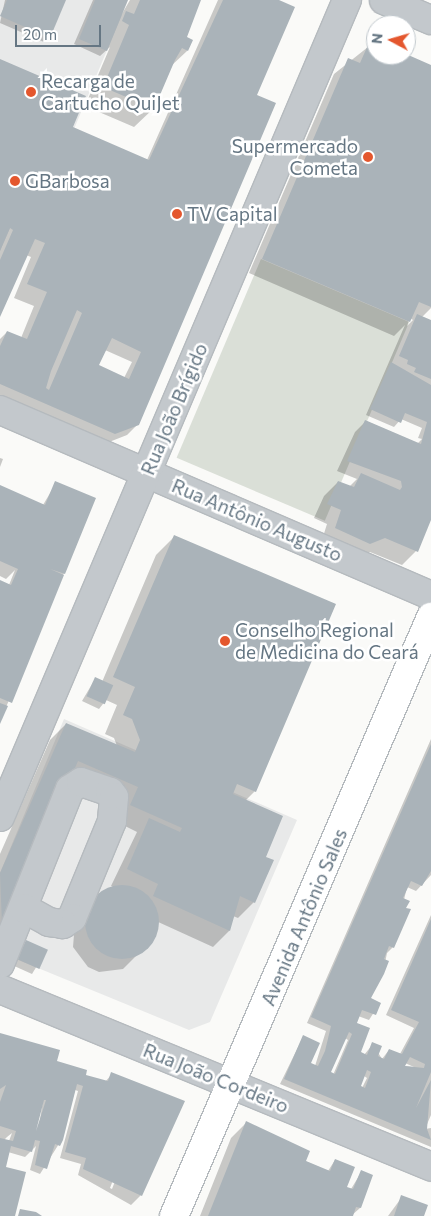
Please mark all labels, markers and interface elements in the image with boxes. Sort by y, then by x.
scale bar [18,15,104,47]
north arrow [366,15,416,65]
text: 20 m [23,25,57,43]
text: N [368,32,386,45]
place label: Recarga de Cartucho QuiJet [41,70,179,114]
marker: Recarga de Cartucho QuiJet [25,86,37,98]
place label: Supermercado Cometa [232,135,358,179]
marker: Supermercado Cometa [362,151,374,163]
place label: GBarbosa [25,170,110,192]
marker: GBarbosa [9,175,21,187]
place label: TV Capital [187,203,277,225]
marker: TV Capital [171,208,183,220]
street label: Rua João Brígido [136,340,212,478]
street label: Rua Antônio Augusto [168,474,346,566]
place label: Conselho Regional de Medicina do Ceará [235,619,419,663]
marker: Conselho Regional de Medicina do Ceará [219,635,231,647]
street label: Avenida Antônio Sales [256,825,352,1009]
street label: Rua João Cordeiro [140,1038,292,1118]

